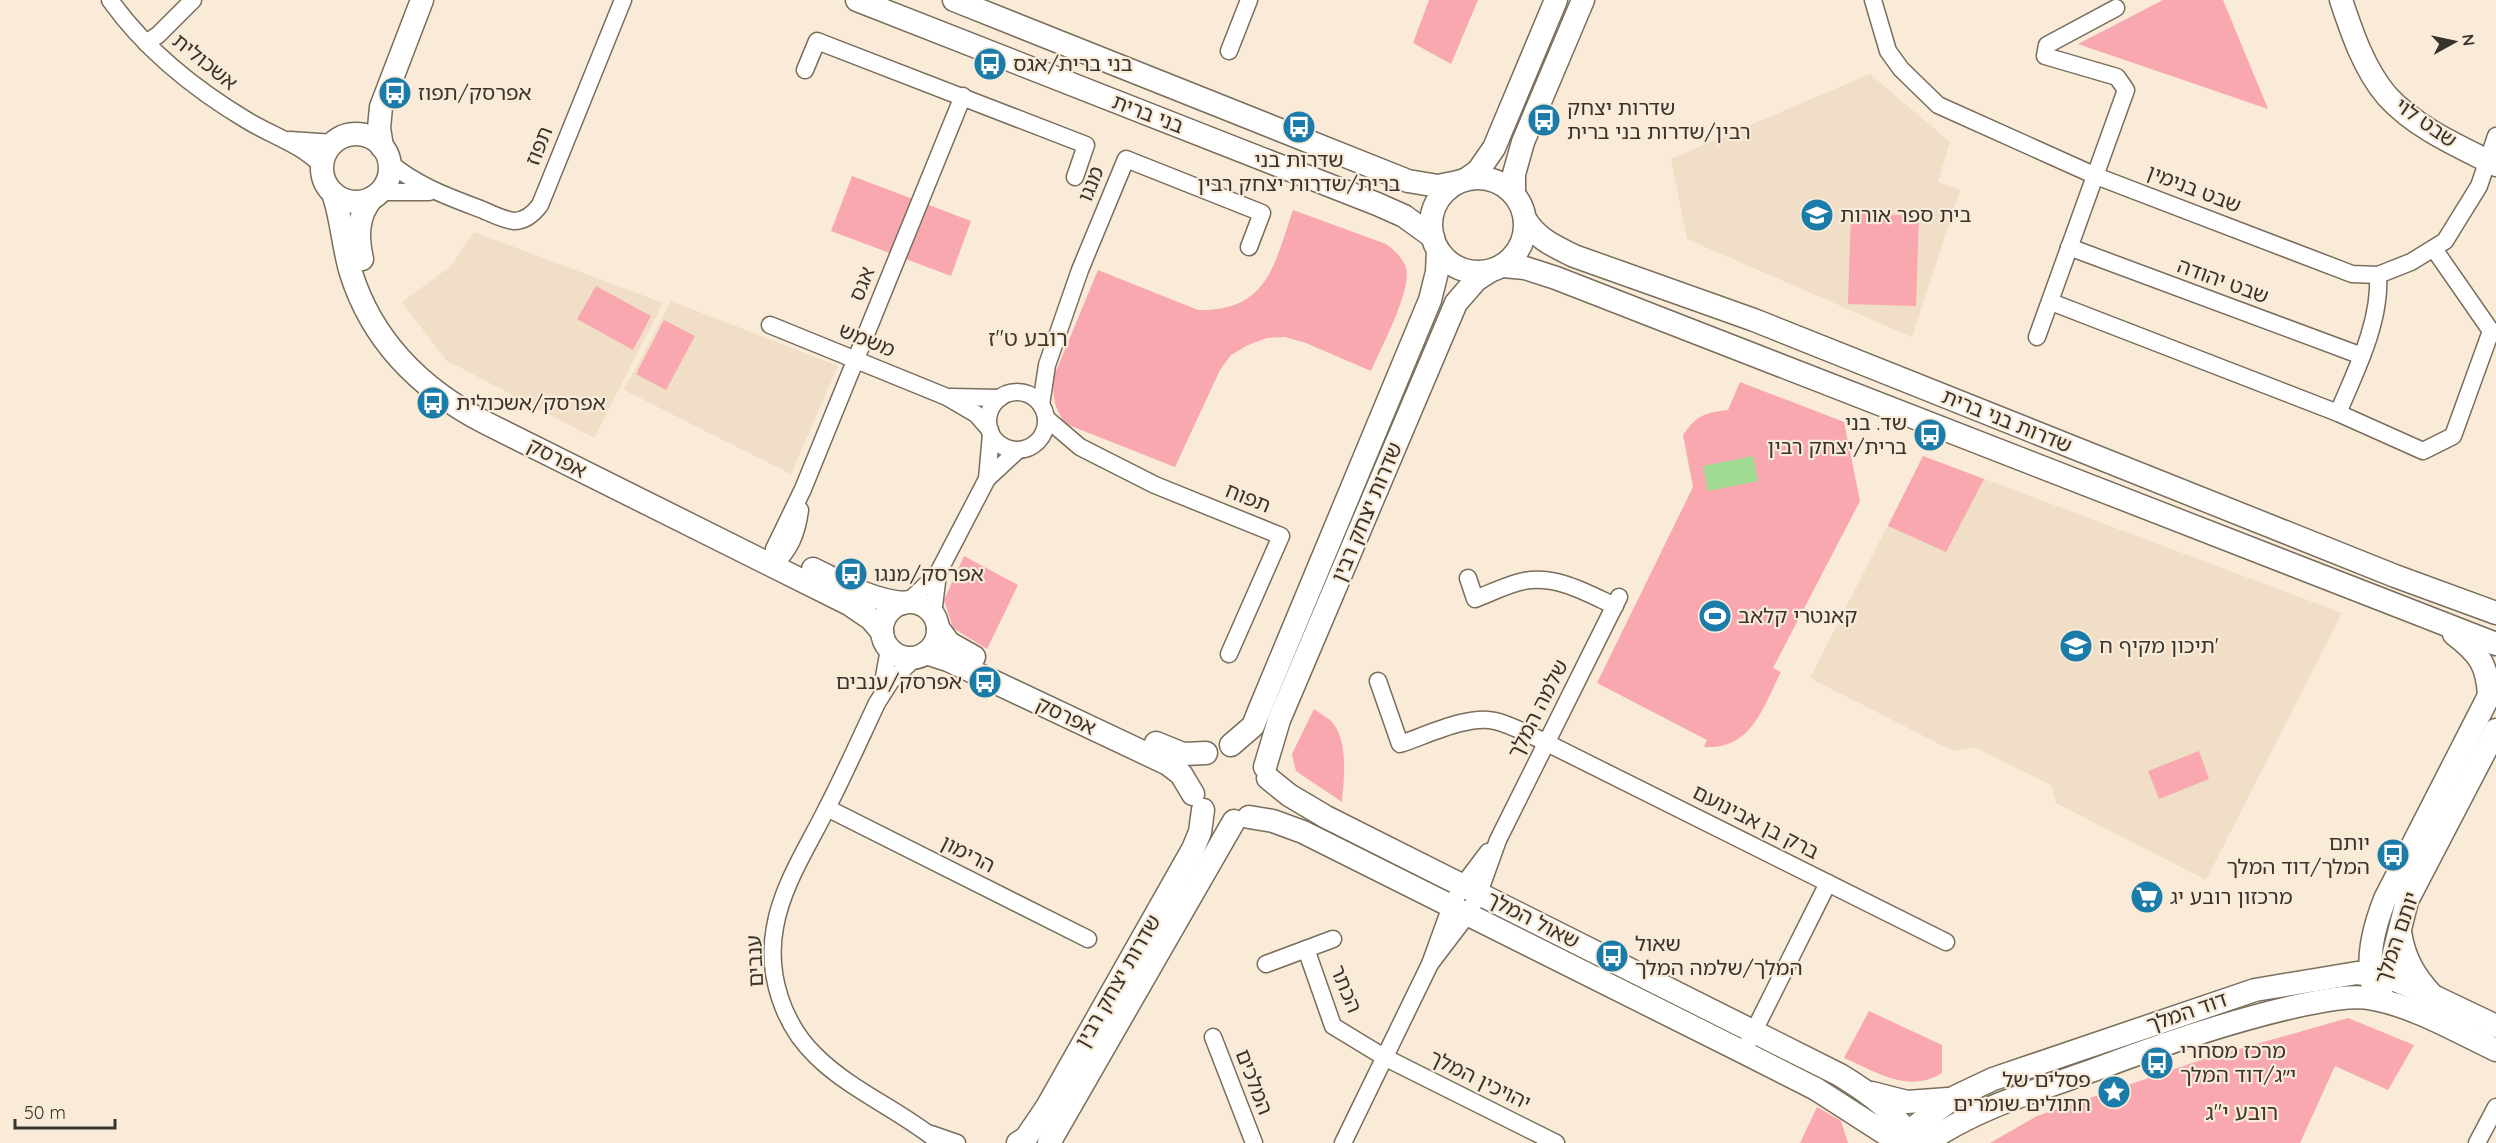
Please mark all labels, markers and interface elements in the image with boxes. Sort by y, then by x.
north arrow [2424,12,2484,72]
street label: אשכולית [168,27,243,95]
text: N [2458,33,2480,47]
bus stop icon: בני ברית/אגס [972,46,1008,82]
place label: בני ברית/אגס [1013,50,1133,76]
bus stop icon: אפרסק/תפוז [377,75,413,111]
place label: אפרסק/תפוז [418,79,532,105]
street label: בני ברית [1109,88,1188,139]
street label: שבט לוי [2391,92,2462,153]
place label: שדרות יצחק רבין/שדרות בני ברית [1567,94,1751,144]
bus stop icon: שדרות יצחק רבין/שדרות בני ברית [1526,102,1562,138]
bus stop icon: שדרות בני ברית/שדרות יצחק רבין [1281,109,1317,145]
street label: תפוז [519,122,558,169]
place label: שדרות בני ברית/שדרות יצחק רבין [1198,146,1400,196]
street label: שבט בנימין [2144,158,2245,218]
street label: מנגו [1071,162,1109,205]
school or university icon: בית ספר אורות [1799,197,1835,233]
place label: בית ספר אורות [1840,201,1972,227]
street label: שבט יהודה [2174,252,2273,309]
street label: אגס [843,263,880,305]
street label: משמש [835,316,899,362]
district label: רובע ט"ז [988,324,1068,352]
street label: שדרות בני ברית [1939,382,2076,458]
bus stop icon: אפרסק/אשכולית [415,385,451,421]
place label: אפרסק/אשכולית [456,389,606,415]
place label: שד. בני ברית/יצחק רבין [1767,409,1907,459]
bus stop icon: שד. בני ברית/יצחק רבין [1912,417,1948,453]
street label: אפרסק [524,431,591,483]
street label: שדרות יצחק רבין [1325,438,1407,585]
street label: תפוח [1222,476,1275,518]
bus stop icon: אפרסק/מנגו [833,556,869,592]
place label: אפרסק/מנגו [874,560,984,586]
sports icon: קאנטרי קלאב [1697,598,1733,634]
place label: קאנטרי קלאב [1738,602,1857,628]
school or university icon: תיכון מקיף ח' [2058,628,2094,664]
place label: תיכון מקיף ח' [2099,632,2219,658]
street label: שלמה המלך [1501,655,1573,762]
bus stop icon: אפרסק/ענבים [967,664,1003,700]
place label: אפרסק/ענבים [836,668,962,694]
street label: אפרסק [1032,690,1100,740]
street label: ברק בן אבינועם [1689,778,1824,864]
street label: הרימון [937,829,1000,878]
place label: יותם המלך/דוד המלך [2227,829,2370,879]
bus stop icon: יותם המלך/דוד המלך [2375,837,2411,873]
supermarket icon: מרכזון רובע יג [2129,879,2165,915]
place label: מרכזון רובע יג [2170,883,2293,909]
street label: שאול המלך [1483,885,1584,953]
street label: יותם המלך [2368,888,2424,987]
street label: שדרות יצחק רבין [1069,909,1166,1052]
place label: שאול המלך/שלמה המלך [1635,930,1803,980]
street label: ענבים [740,934,768,988]
bus stop icon: שאול המלך/שלמה המלך [1594,938,1630,974]
street label: הכתר [1325,961,1369,1016]
street label: דוד המלך [2143,985,2230,1037]
place label: מרכז מסחרי י״ג/דוד המלך [2180,1037,2296,1087]
street label: יהויכין המלך [1425,1043,1535,1115]
street label: המלכים [1231,1045,1279,1118]
bus stop icon: מרכז מסחרי י״ג/דוד המלך [2139,1045,2175,1081]
place label: פסלים של חתולים שומרים [1953,1066,2091,1116]
place icon: פסלים של חתולים שומרים [2096,1074,2132,1110]
scale bar [15,1092,116,1130]
district label: רובע י"ג [2206,1098,2278,1126]
text: 50 m [24,1101,66,1124]

